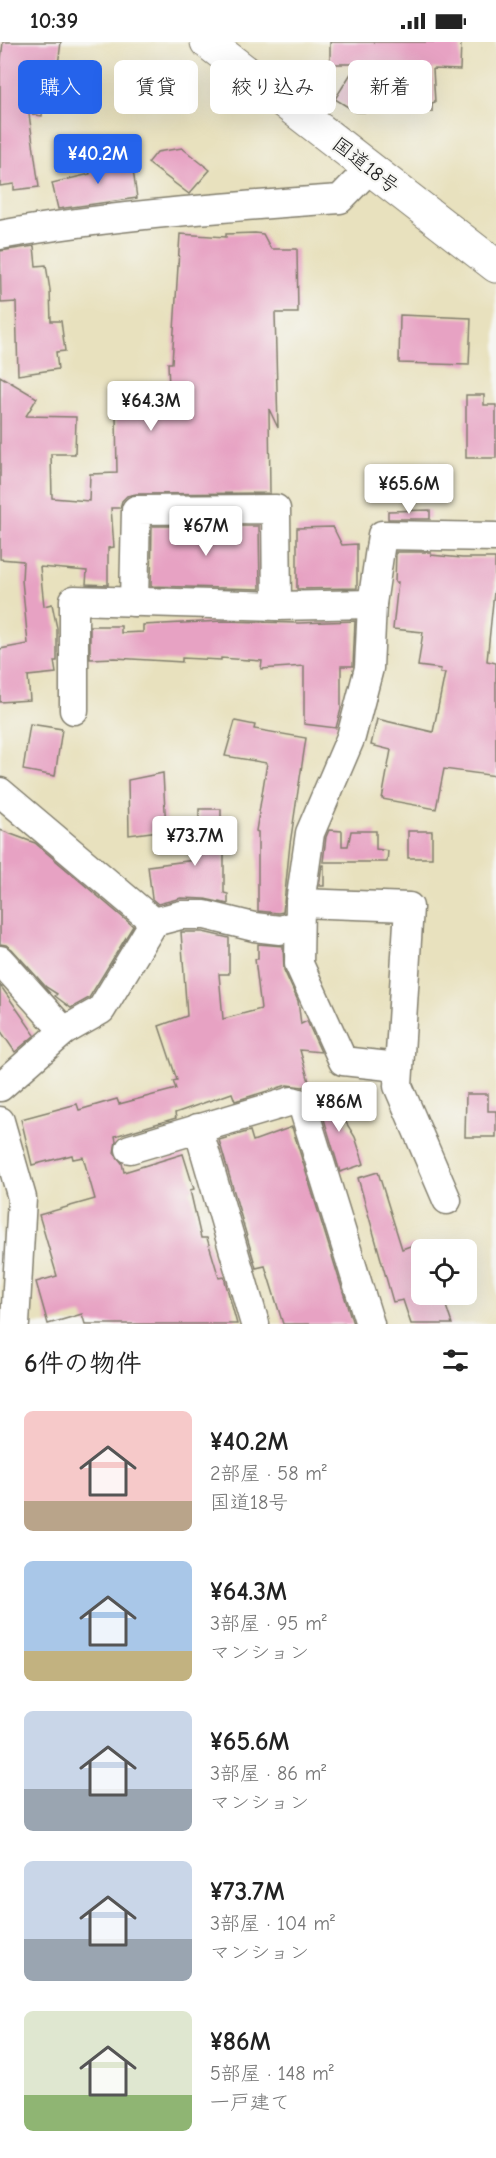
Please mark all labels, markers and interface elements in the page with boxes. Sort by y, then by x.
text: 10:39 [30,8,78,34]
chip: 購入 [18,60,102,114]
chip: 賃貸 [114,60,198,114]
chip: 絞り込み [210,60,336,114]
chip: 新着 [348,60,432,114]
street label: 国道18号 [328,132,404,199]
pin: ¥40.2M [49,134,147,185]
text: ¥40.2M [68,142,128,165]
pin: ¥64.3M [102,381,200,432]
text: ¥64.3M [121,389,181,412]
pin: ¥65.6M [360,464,458,515]
text: ¥65.6M [378,472,440,495]
pin: ¥67M [170,506,242,557]
text: ¥67M [183,514,229,537]
pin: ¥73.7M [146,816,244,867]
text: ¥73.7M [166,824,224,847]
pin: ¥86M [303,1082,375,1133]
text: ¥86M [316,1090,362,1113]
map controls [411,1239,477,1305]
button: locate [411,1239,477,1305]
icon: filters [439,1344,472,1377]
text: 6件の物件 [24,1349,142,1379]
text: ¥40.2M [210,1427,288,1457]
icon: home [72,1435,144,1507]
text: 2部屋 · 58 m² [210,1462,327,1485]
text: 国道18号 [210,1491,288,1514]
text: ¥64.3M [210,1577,287,1607]
icon: home [72,1585,144,1657]
text: 3部屋 · 95 m² [210,1612,327,1635]
text: マンション [210,1641,309,1664]
text: ¥65.6M [210,1727,289,1757]
icon: home [72,1735,144,1807]
text: 3部屋 · 86 m² [210,1762,326,1785]
text: マンション [210,1791,309,1814]
text: ¥73.7M [210,1877,285,1907]
icon: home [72,1885,144,1957]
text: 3部屋 · 104 m² [210,1912,335,1935]
text: マンション [210,1941,309,1964]
text: ¥86M [210,2027,271,2057]
icon: home [72,2035,144,2107]
text: 5部屋 · 148 m² [210,2062,334,2085]
text: 一戸建て [210,2091,290,2114]

